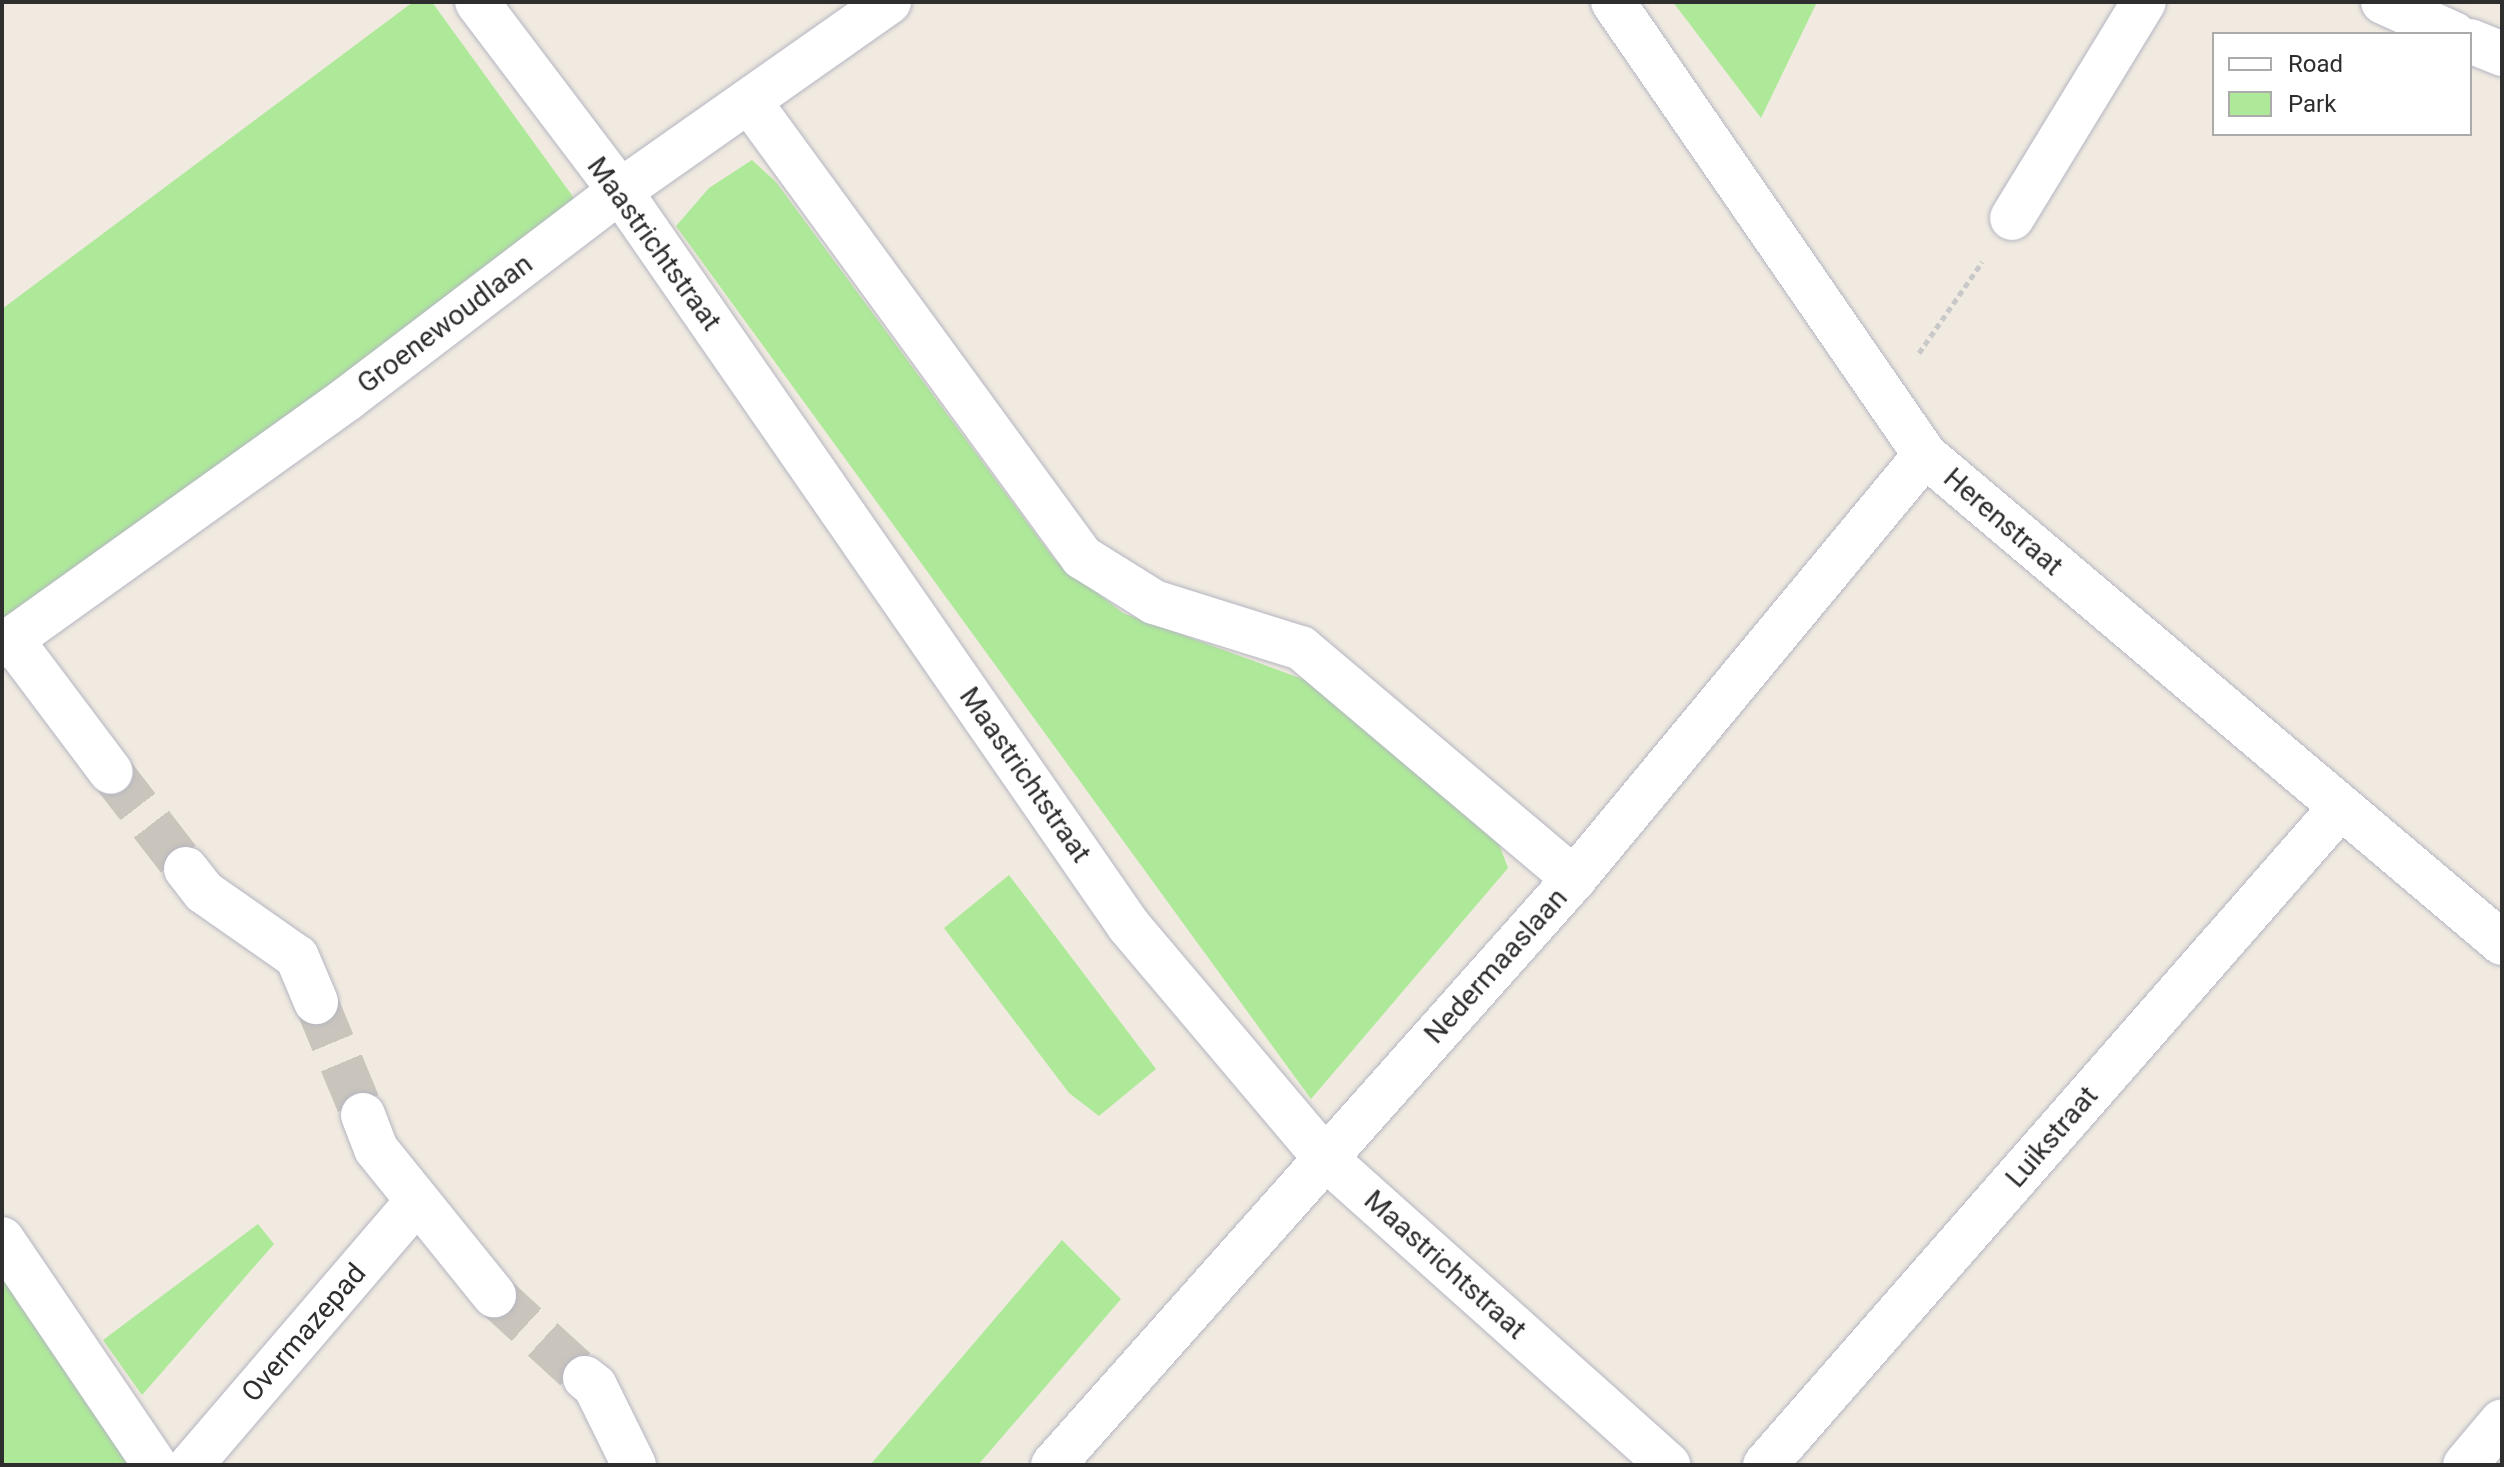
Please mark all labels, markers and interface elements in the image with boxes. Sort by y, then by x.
legend [2212,32,2472,136]
text: Road [2288,50,2343,78]
text: Park [2288,90,2336,118]
street label: Maastrichtstraat [580,151,728,337]
street label: Groenewoudlaan [351,247,539,401]
street label: Herenstraat [1937,461,2069,583]
street label: Maastrichtstraat [952,681,1098,869]
street label: Nedermaaslaan [1418,882,1574,1050]
street label: Luikstraat [1999,1080,2105,1194]
street label: Maastrichtstraat [1357,1184,1533,1346]
street label: Overmazepad [235,1257,373,1409]

